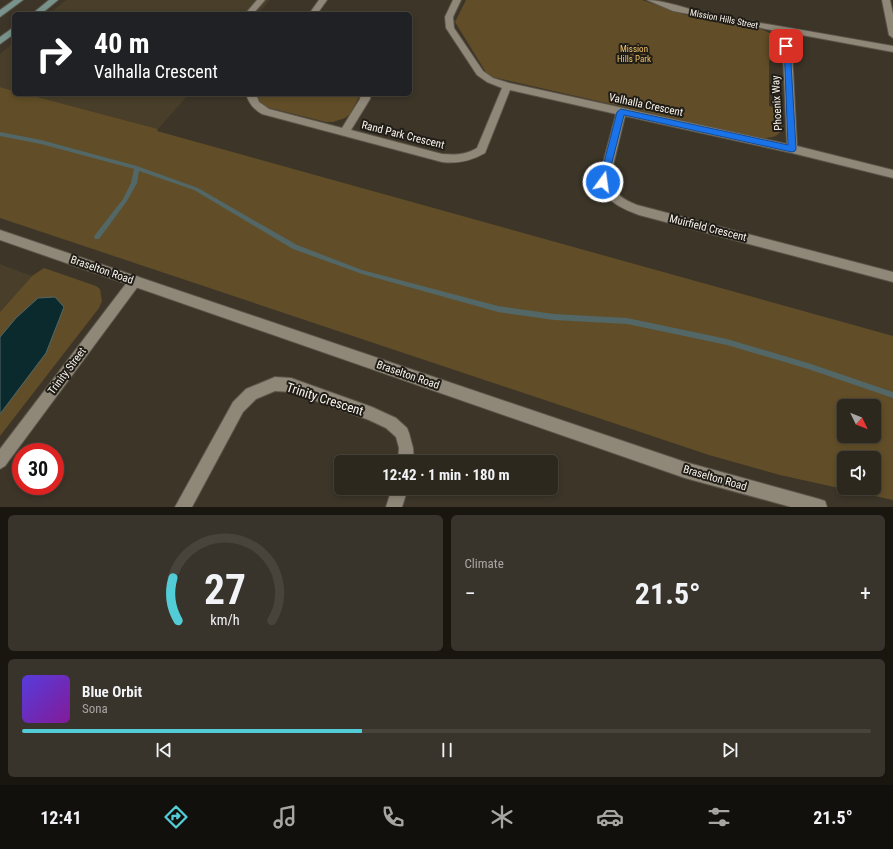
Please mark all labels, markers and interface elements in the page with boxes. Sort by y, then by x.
street label: Mission Hills Street [689,7,759,31]
text: 40 m [94,27,150,60]
icon: right [28,28,80,80]
pin [769,29,803,63]
icon: arrive [775,35,797,57]
park label: Mission Hills Park [617,44,651,64]
text: Valhalla Crescent [94,61,218,82]
street label: Phoenix Way [769,75,785,131]
street label: Valhalla Crescent [608,91,684,119]
street label: Rand Park Crescent [360,118,446,152]
position arrow [582,161,624,203]
street label: Muirfield Crescent [668,212,748,244]
street label: Braselton Road [69,253,135,287]
street label: Trinity Street [45,345,89,397]
street label: Braselton Road [375,358,441,392]
street label: Trinity Crescent [285,379,366,419]
north arrow [837,399,881,443]
map controls [837,399,881,495]
speed limit sign: 30 [12,443,64,495]
button: sound [837,451,881,495]
street label: Braselton Road [682,463,748,493]
text: 12:42 · 1 min · 180 m [382,466,510,484]
text: Climate [465,556,504,571]
text: 27 [204,565,246,614]
text: 21.5° [635,576,701,611]
text: − [465,581,476,606]
text: + [860,581,871,606]
text: km/h [211,612,240,628]
text: Blue Orbit [82,683,142,701]
text: Sona [82,701,108,716]
icon: previous [153,739,175,761]
icon: pause [436,739,458,761]
icon: next [719,739,741,761]
icon: directions [162,803,190,831]
icon: music [271,803,299,831]
icon: phone [379,803,407,831]
icon: climate [488,803,516,831]
icon: car [596,803,624,831]
icon: filters [705,803,733,831]
text: 12:41 [40,807,82,828]
text: 21.5° [813,807,853,828]

